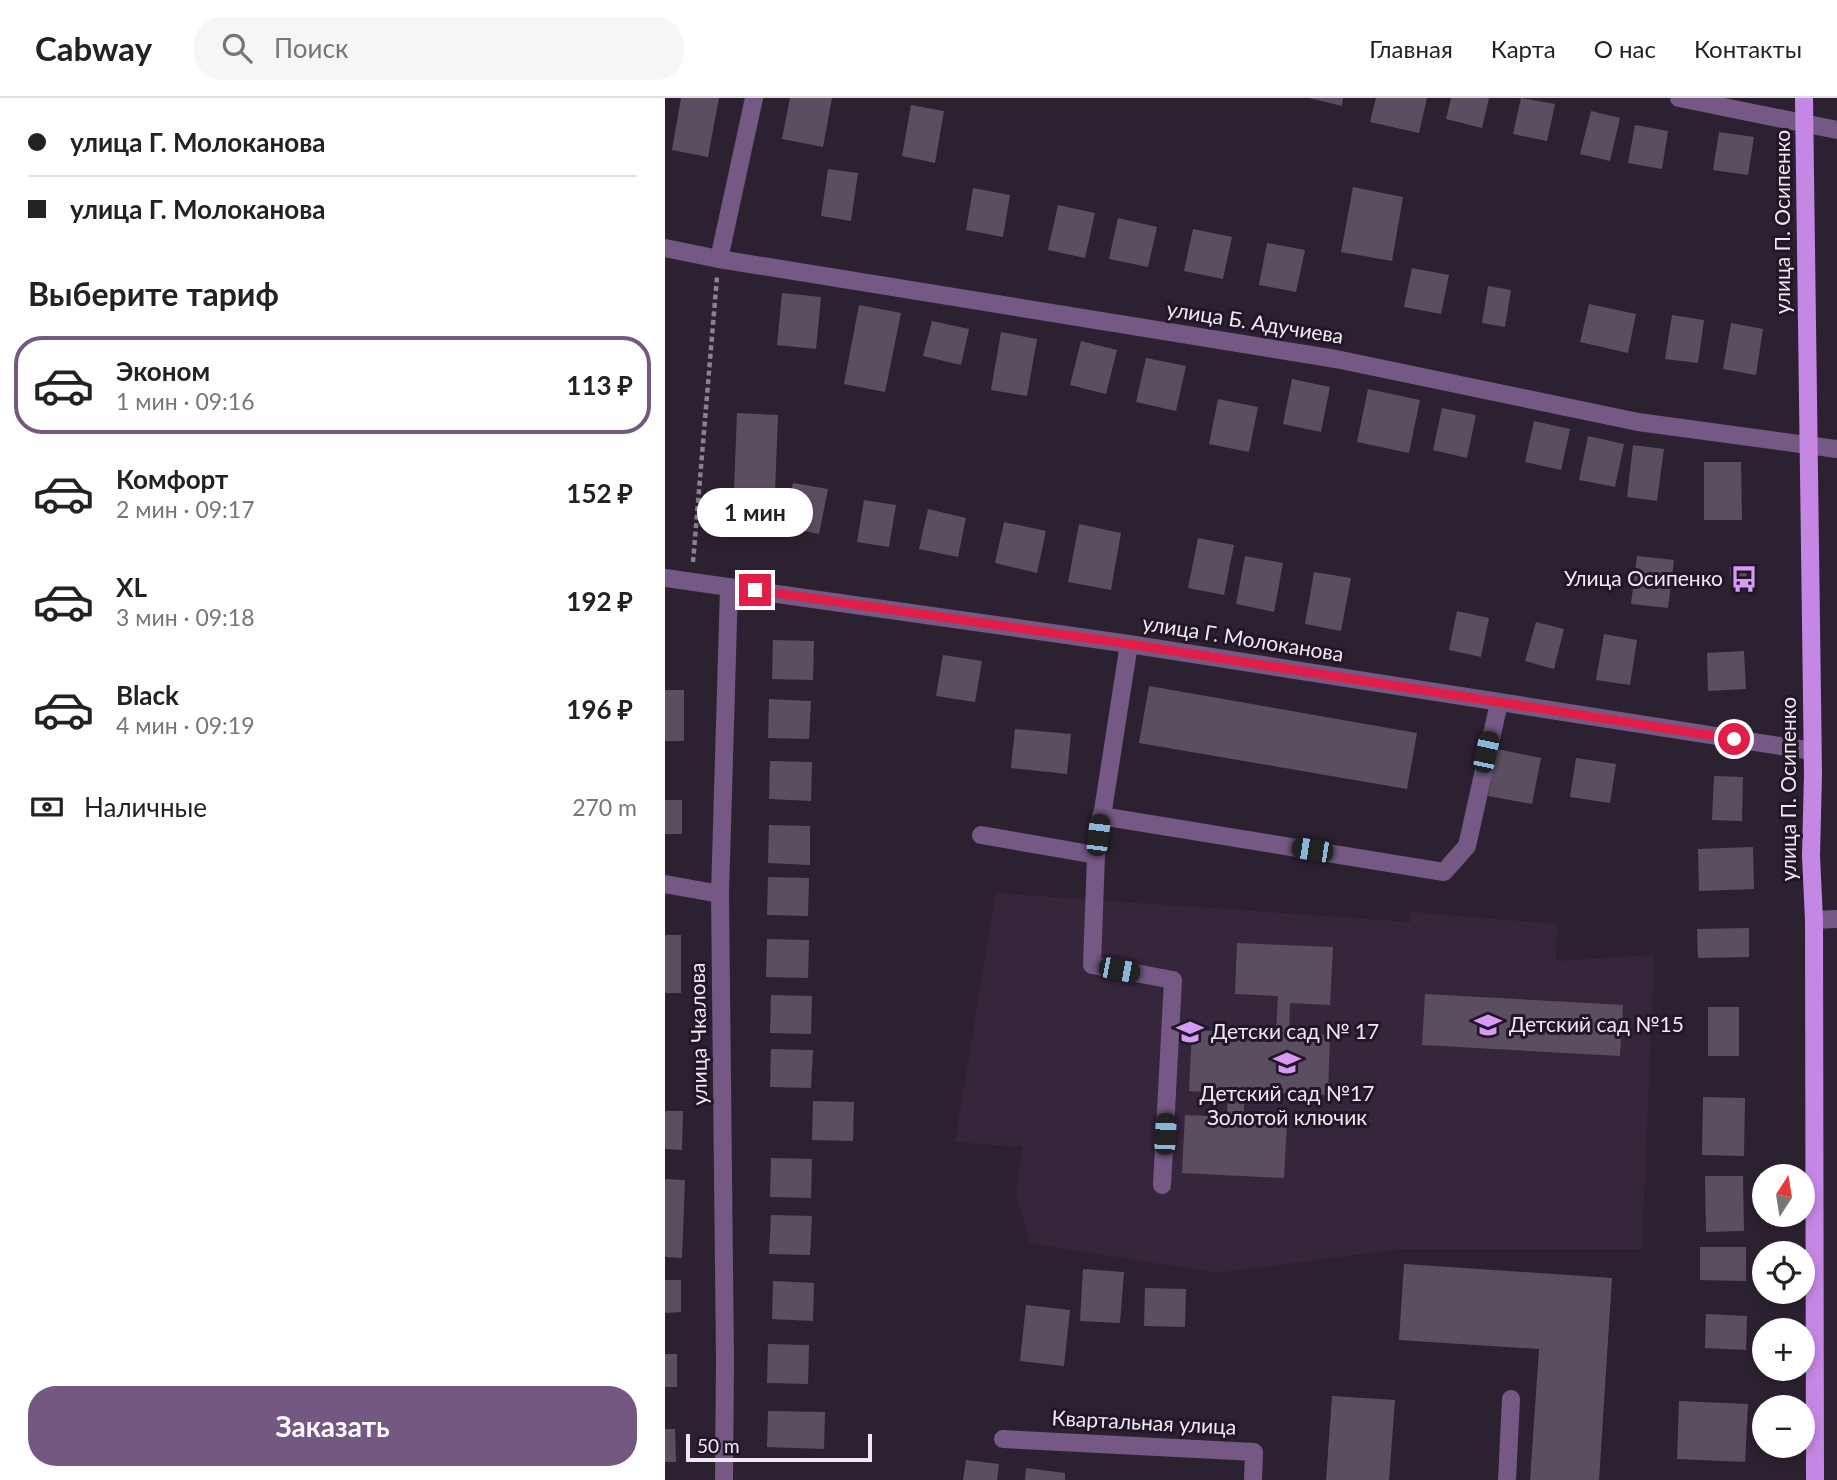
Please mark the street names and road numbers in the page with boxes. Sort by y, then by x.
street label: улица П. Осипенко [1769,130,1794,314]
street label: улица Б. Адучиева [1165,295,1345,348]
street label: улица Г. Молоканова [1141,609,1346,666]
street label: улица П. Осипенко [1775,697,1800,881]
street label: улица Чкалова [684,962,711,1106]
street label: Квартальная улица [1051,1404,1237,1439]

